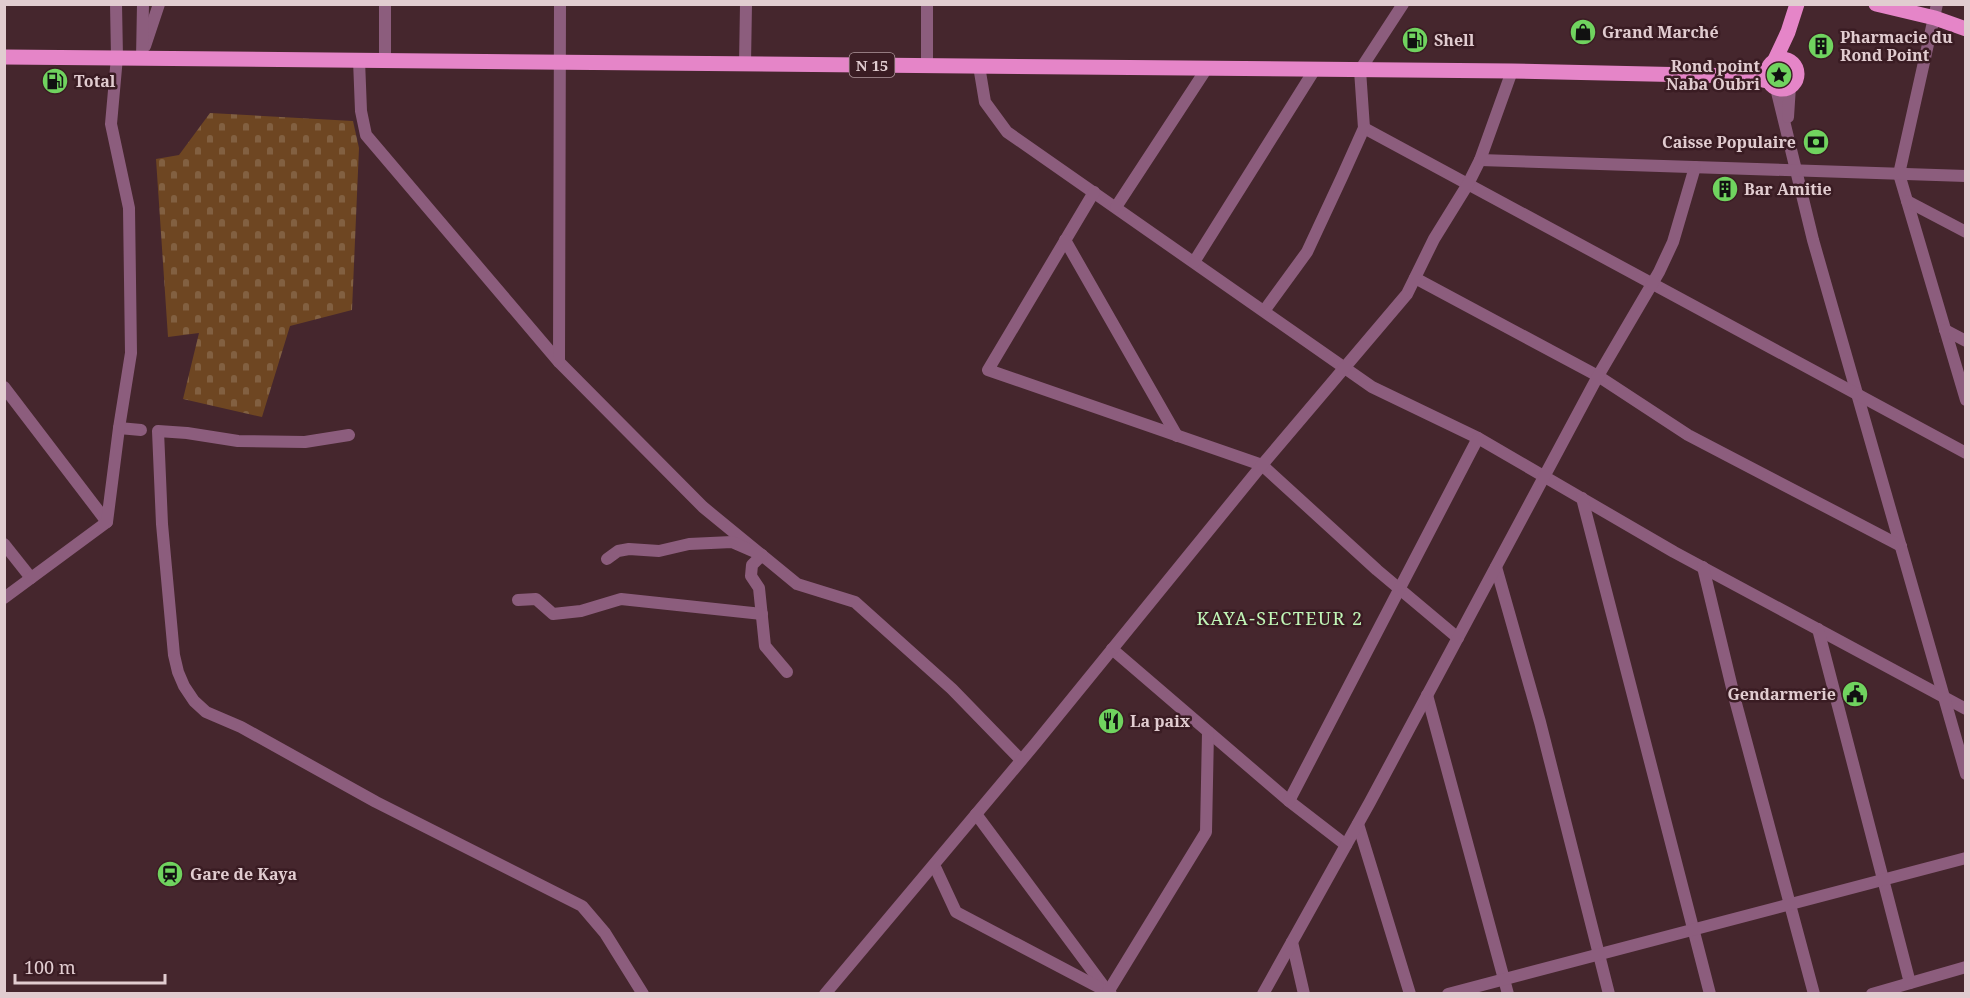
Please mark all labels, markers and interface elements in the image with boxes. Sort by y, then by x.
shop icon: Grand Marché [1568,17,1598,47]
place label: Grand Marché [1602,21,1719,43]
fuel station icon: Shell [1400,25,1430,55]
place label: Pharmacie du Rond Point [1840,26,1953,66]
place label: Shell [1434,29,1475,51]
building icon: Pharmacie du Rond Point [1806,31,1836,61]
road number: N 15 [850,53,894,77]
place label: Rond point Naba Oubri [1666,55,1761,95]
place icon: Rond point Naba Oubri [1764,60,1794,90]
fuel station icon: Total [40,66,70,96]
place label: Total [74,70,116,92]
bank icon: Caisse Populaire [1801,127,1831,157]
place label: Caisse Populaire [1662,131,1796,153]
building icon: Bar Amitie [1710,174,1740,204]
place label: Bar Amitie [1744,178,1832,200]
district label: KAYA-SECTEUR 2 [1196,606,1364,630]
public building icon: Gendarmerie [1840,679,1870,709]
place label: Gendarmerie [1727,683,1836,705]
restaurant icon: La paix [1096,706,1126,736]
place label: La paix [1130,710,1191,732]
station icon: Gare de Kaya [155,859,185,889]
place label: Gare de Kaya [190,863,298,885]
scale bar [15,947,165,985]
text: 100 m [24,955,76,979]

